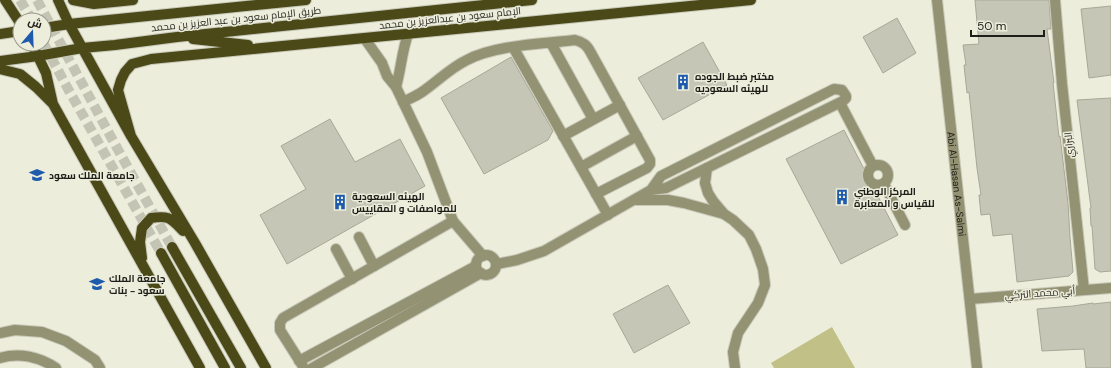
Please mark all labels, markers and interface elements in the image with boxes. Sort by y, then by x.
street label: طريق الإمام سعود بن عبد العزيز بن محمد [150,4,322,35]
street label: الإمام سعود بن عبدالعزيز بن محمد [378,4,522,33]
north arrow [12,12,52,52]
scale bar [971,12,1044,38]
text: ش [26,14,44,31]
text: 50 m [977,18,1006,34]
place label: مختبر ضبط الجوده للهيئه السعوديه [695,70,774,95]
building icon: مختبر ضبط الجوده للهيئه السعوديه [674,73,692,91]
street label: Abi Al-Hasan As-Salmi [945,131,969,237]
street label: البراري [1061,131,1078,158]
school or university icon: جامعة الملك سعود [28,166,46,184]
place label: جامعة الملك سعود [49,169,135,182]
place label: المركز الوطني للقياس و المعابرة [854,185,935,210]
building icon: المركز الوطني للقياس و المعابرة [833,188,851,206]
place label: الهيئه السعودية للمواصفات و المقاييس [352,190,457,215]
building icon: الهيئه السعودية للمواصفات و المقاييس [331,193,349,211]
place label: جامعة الملك سعود - بنات [109,272,166,297]
school or university icon: جامعة الملك سعود - بنات [88,275,106,293]
street label: أبي محمد التركي [1004,284,1076,303]

